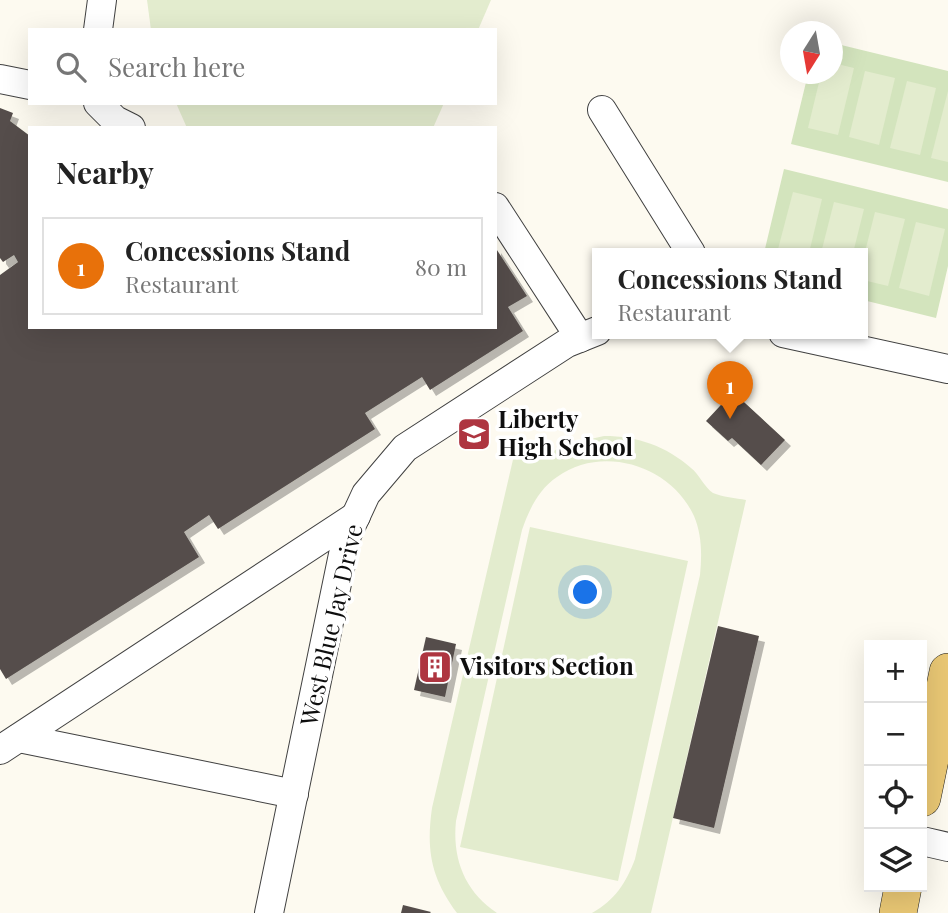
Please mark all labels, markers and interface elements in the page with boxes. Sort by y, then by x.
north arrow [780,21,843,84]
search box [28,28,497,105]
icon: search [52,48,90,86]
text: Search here [108,49,245,84]
text: Nearby [56,152,154,192]
text: Concessions Stand [125,233,350,268]
popup [592,248,868,339]
text: 1 [77,251,85,282]
text: 80 m [415,251,467,282]
text: Concessions Stand [617,261,843,296]
text: Restaurant [125,268,238,299]
text: Restaurant [617,296,731,327]
pin: 1 [707,361,753,419]
place label: Liberty High School [498,402,634,462]
school or university icon: Liberty High School [455,415,493,453]
street label: West Blue Jay Drive [291,521,369,729]
your location [568,575,602,609]
map controls [864,640,927,892]
button: + [864,640,927,703]
building icon: Visitors Section [416,648,454,686]
place label: Visitors Section [459,649,634,681]
button: − [864,703,927,766]
button: locate [864,766,927,829]
button: layers [864,829,927,892]

